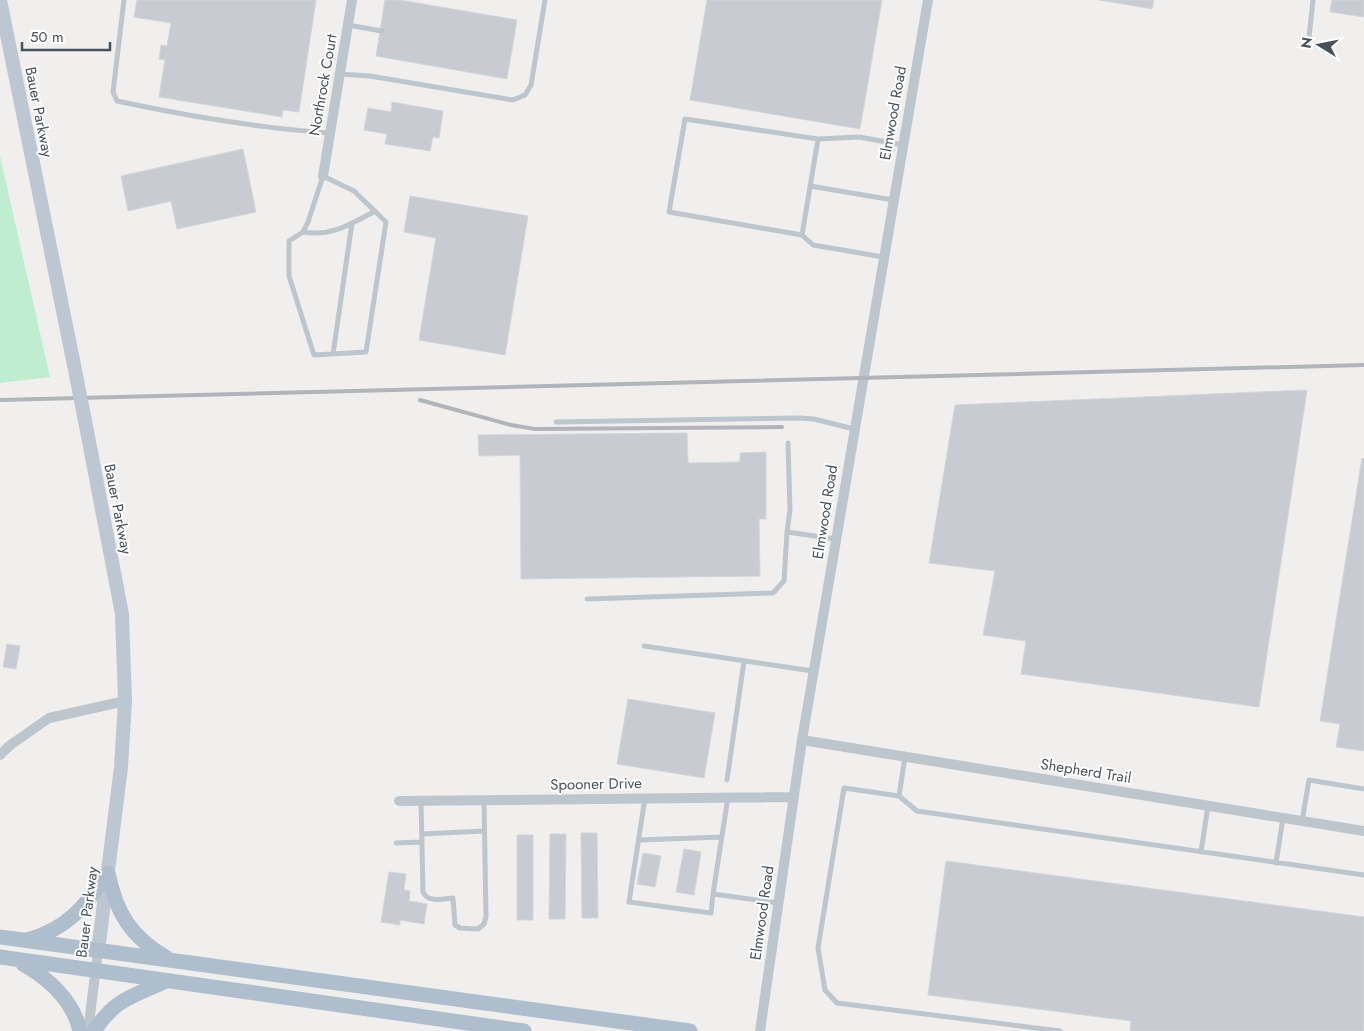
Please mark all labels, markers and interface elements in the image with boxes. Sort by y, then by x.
scale bar [22,20,110,52]
north arrow [1294,20,1344,70]
text: 50 m [30,26,64,48]
street label: Northrock Court [303,32,343,138]
text: N [1295,36,1317,50]
street label: Elmwood Road [874,64,912,162]
street label: Bauer Parkway [19,65,59,160]
street label: Bauer Parkway [98,462,138,557]
street label: Elmwood Road [807,463,843,561]
street label: Shepherd Trail [1039,753,1133,789]
street label: Spooner Drive [550,772,642,796]
street label: Elmwood Road [744,864,780,962]
street label: Bauer Parkway [70,865,104,959]

